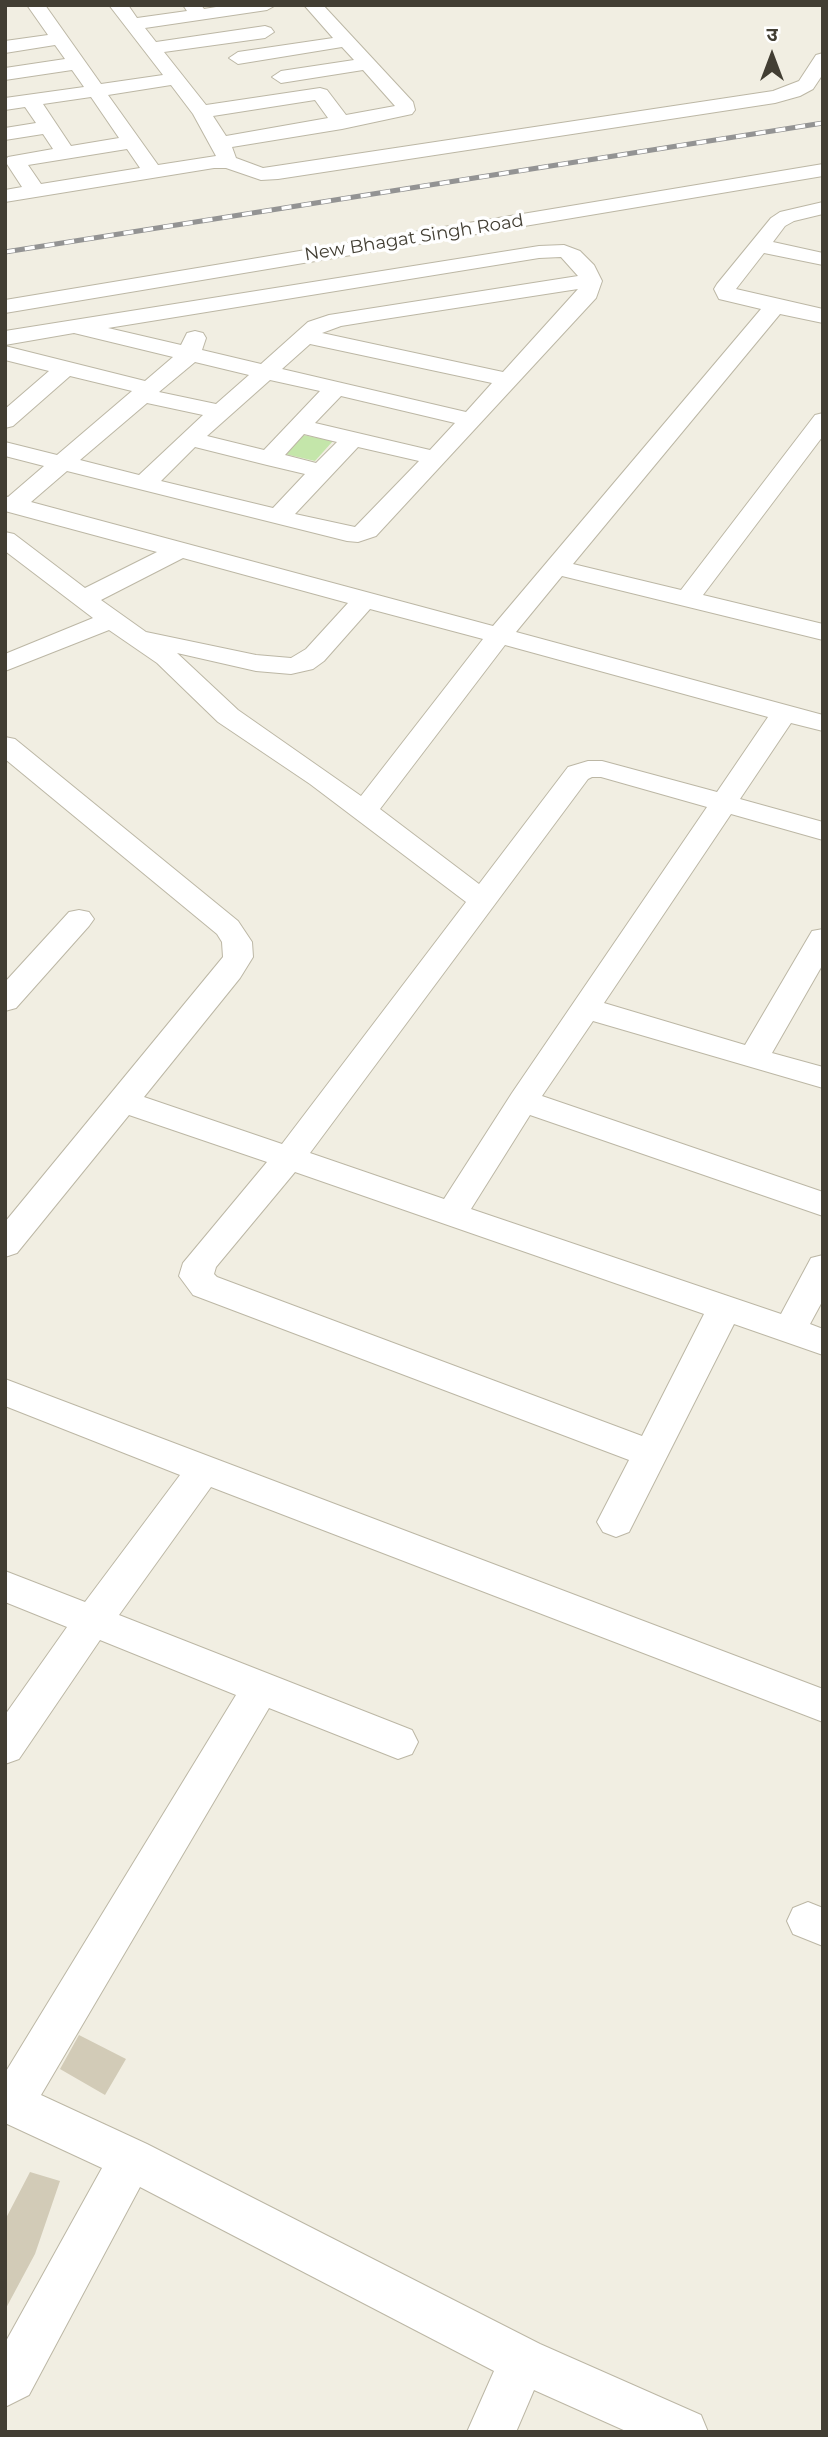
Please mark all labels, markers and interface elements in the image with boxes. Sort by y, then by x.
north arrow [737,21,807,91]
text: उ [766,23,778,46]
street label: New Bhagat Singh Road [303,210,525,266]

